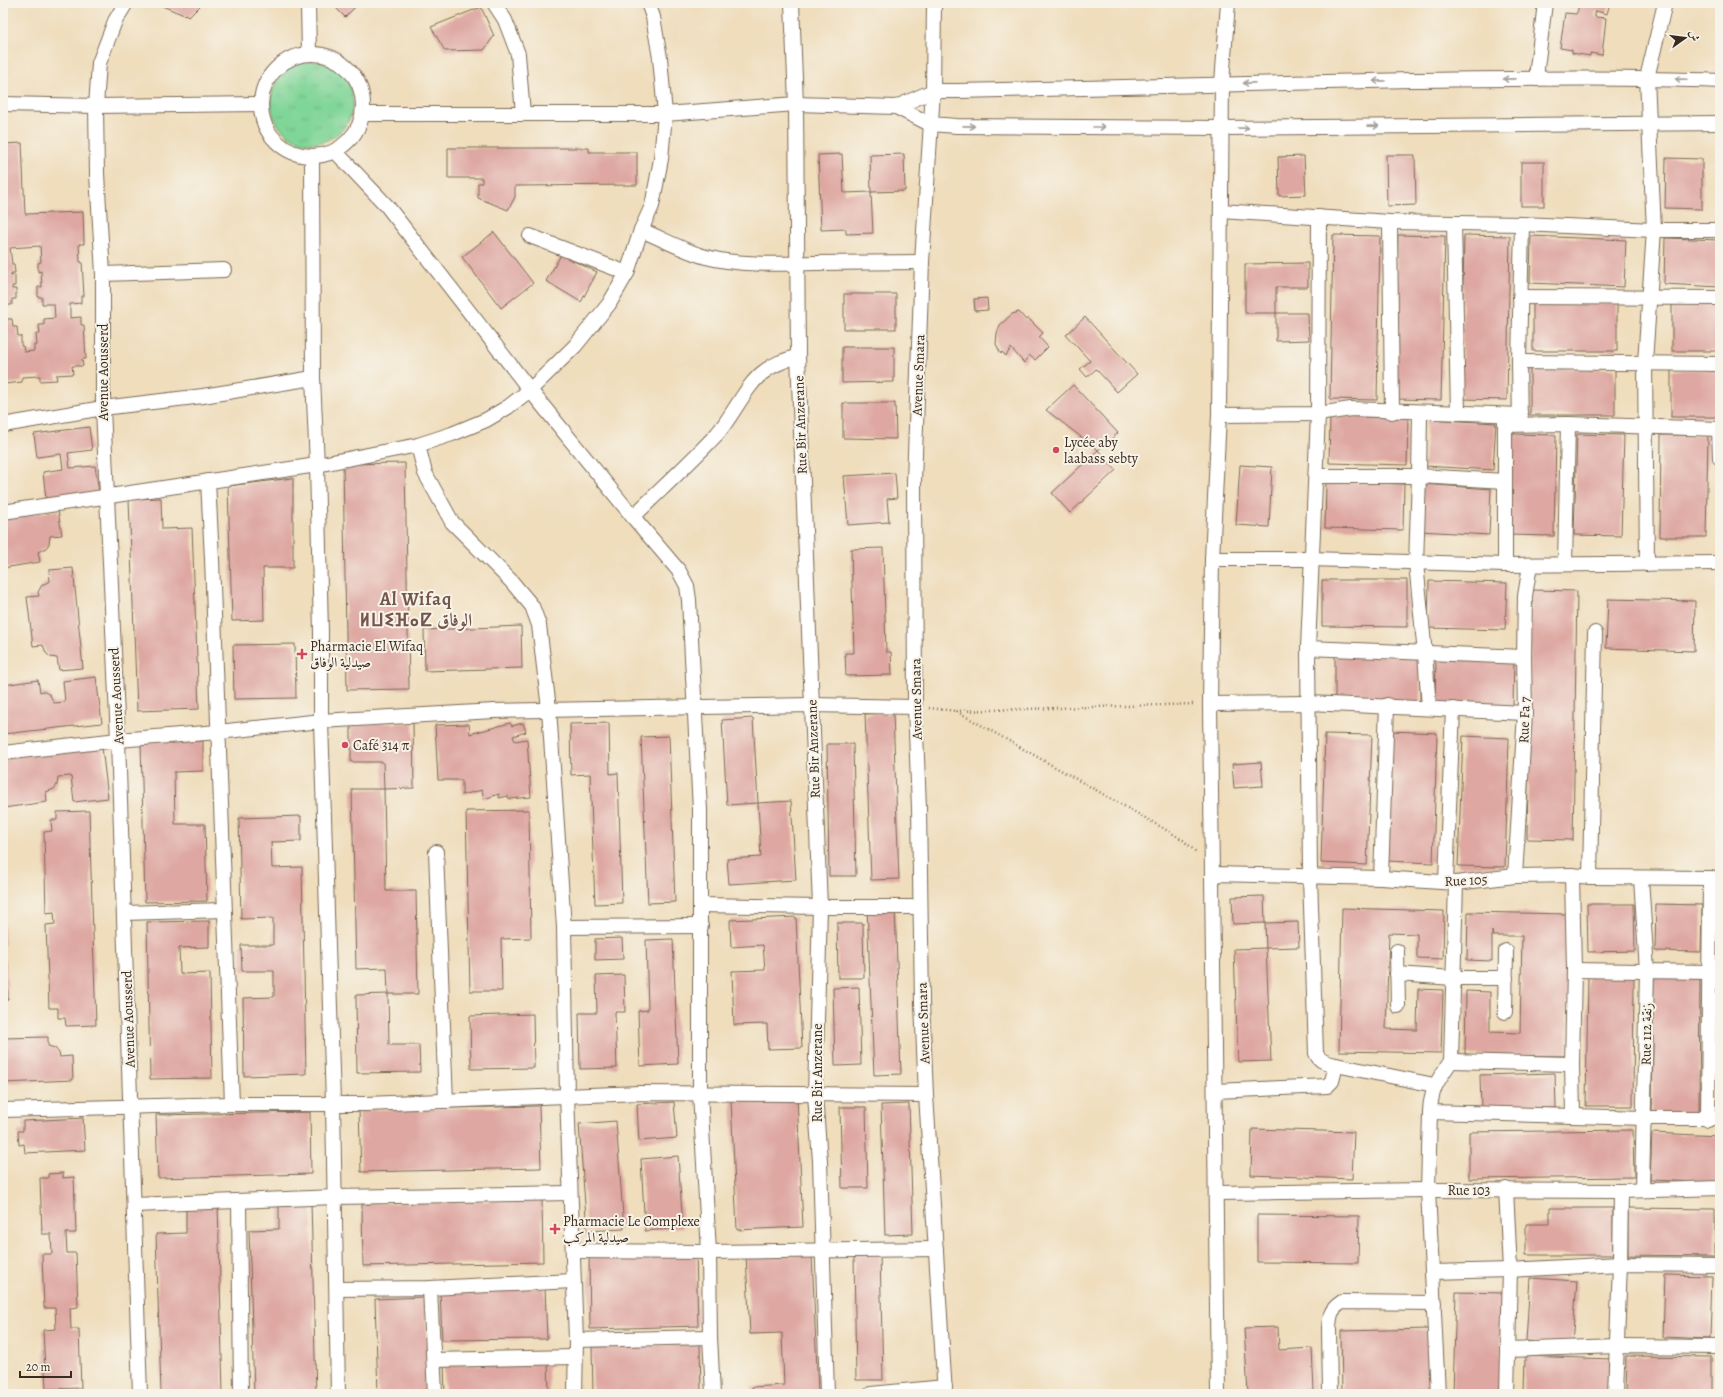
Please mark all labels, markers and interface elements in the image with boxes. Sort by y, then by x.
north arrow [1665,18,1705,58]
text: ش [1686,29,1703,43]
one-way arrow [1503,75,1516,83]
one-way arrow [1675,76,1688,83]
one-way arrow [1373,77,1386,85]
one-way arrow [1243,79,1256,87]
one-way arrow [962,122,975,130]
one-way arrow [1366,122,1379,130]
one-way arrow [1092,123,1105,131]
one-way arrow [1236,124,1249,132]
street label: Avenue Aousserd [94,323,113,422]
street label: Avenue Smara [908,333,929,417]
street label: Rue Bir Anzerane [789,375,812,475]
place label: Lycée aby laabass sebty [1064,433,1139,468]
marker: Lycée aby laabass sebty [1051,445,1061,455]
district label: Al Wifaq ⵍⵡⵉⴼⴰⵇ الوفاق [360,587,472,632]
place label: Pharmacie El Wifaq صيدلية الوفاق [310,637,423,672]
street label: Avenue Aousserd [104,646,129,746]
marker: Pharmacie El Wifaq صيدلية الوفاق [297,649,307,659]
street label: Avenue Smara [906,658,927,741]
street label: Rue Fa 7 [1514,696,1535,744]
street label: Rue Bir Anzerane [802,699,825,799]
place label: Café 314 π [353,736,409,755]
marker: Café 314 π [340,740,350,750]
street label: Rue 105 [1444,870,1488,891]
street label: Avenue Aousserd [117,970,140,1069]
street label: Avenue Smara [913,981,934,1065]
street label: Rue 112 زنقة [1636,1003,1657,1065]
street label: Rue Bir Anzerane [808,1023,827,1123]
street label: Rue 103 [1448,1181,1491,1200]
place label: Pharmacie Le Complexe صيدلية المركب [563,1212,700,1247]
marker: Pharmacie Le Complexe صيدلية المركب [550,1224,560,1234]
scale bar [20,1353,71,1379]
text: 20 m [26,1359,50,1375]

